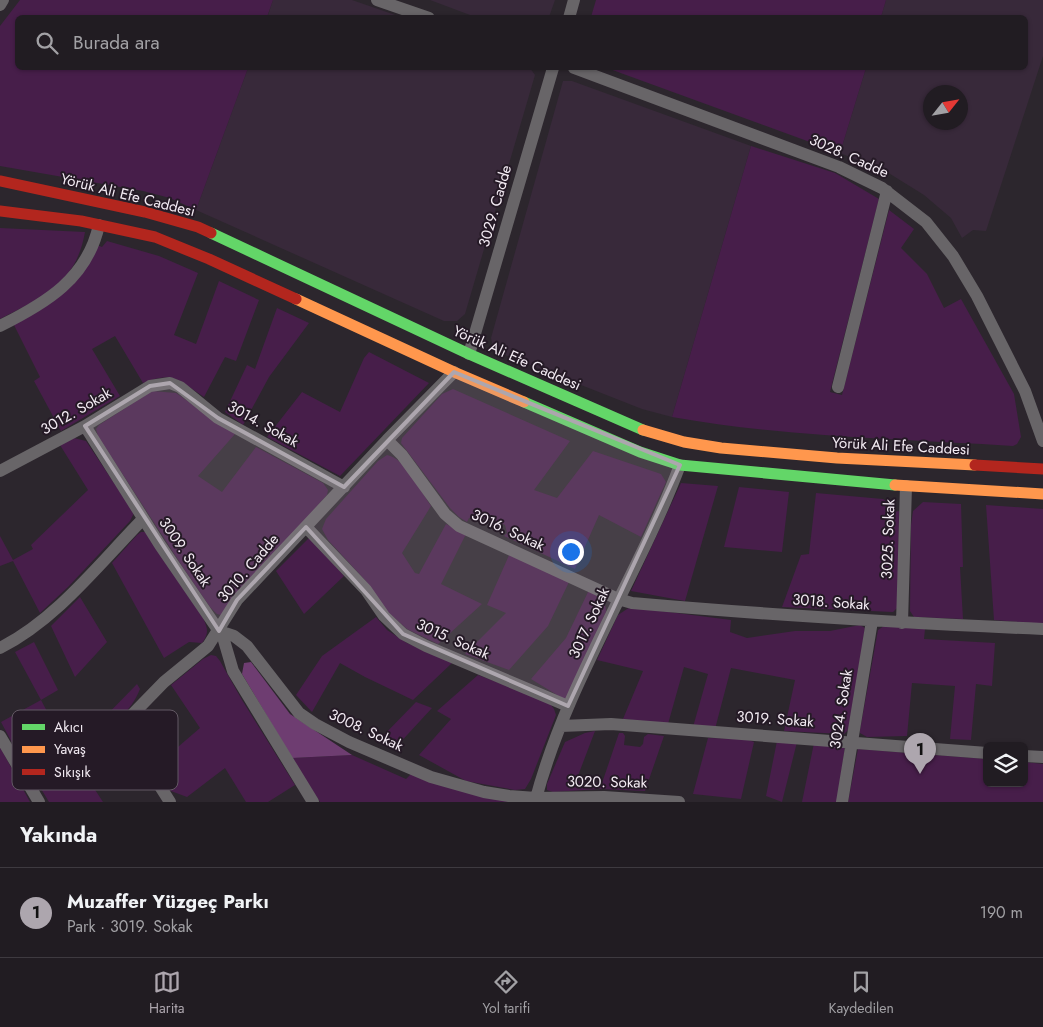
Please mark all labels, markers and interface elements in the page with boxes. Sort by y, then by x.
search box [15,15,1028,70]
icon: search [33,29,61,57]
text: Burada ara [73,29,160,56]
north arrow [923,85,968,130]
street label: 3028. Cadde [806,129,893,183]
street label: 3029. Cadde [473,162,517,250]
street label: Yörük Ali Efe Caddesi [58,168,198,222]
street label: Yörük Ali Efe Caddesi [449,320,585,396]
street label: 3012. Sokak [37,382,116,440]
street label: 3014. Sokak [223,395,303,453]
street label: Yörük Ali Efe Caddesi [832,431,970,461]
street label: 3025. Sokak [876,498,900,579]
street label: 3016. Sokak [468,503,549,557]
street label: 3009. Sokak [154,513,217,591]
street label: 3010. Cadde [212,529,284,607]
your location [558,539,584,565]
street label: 3017. Sokak [563,583,615,662]
street label: 3018. Sokak [791,588,871,616]
street label: 3015. Sokak [413,613,494,665]
street label: 3024. Sokak [824,667,858,750]
street label: 3008. Sokak [325,703,407,757]
street label: 3019. Sokak [736,705,815,733]
legend [12,710,178,790]
text: Akıcı [54,717,83,737]
pin: 1 [904,733,936,774]
text: Yavaş [54,739,86,759]
map controls [983,742,1028,787]
button: layers [983,742,1028,787]
text: Sıkışık [54,762,91,782]
street label: 3020. Sokak [567,770,648,794]
text: Yakında [20,820,97,850]
text: Muzaffer Yüzgeç Parkı [67,888,269,915]
text: 1 [32,901,40,924]
text: 190 m [980,901,1023,924]
text: Park · 3019. Sokak [67,915,192,938]
tab: Harita [149,968,184,1018]
tab: Yol tarifi [483,968,530,1018]
tab: Kaydedilen [829,968,894,1018]

